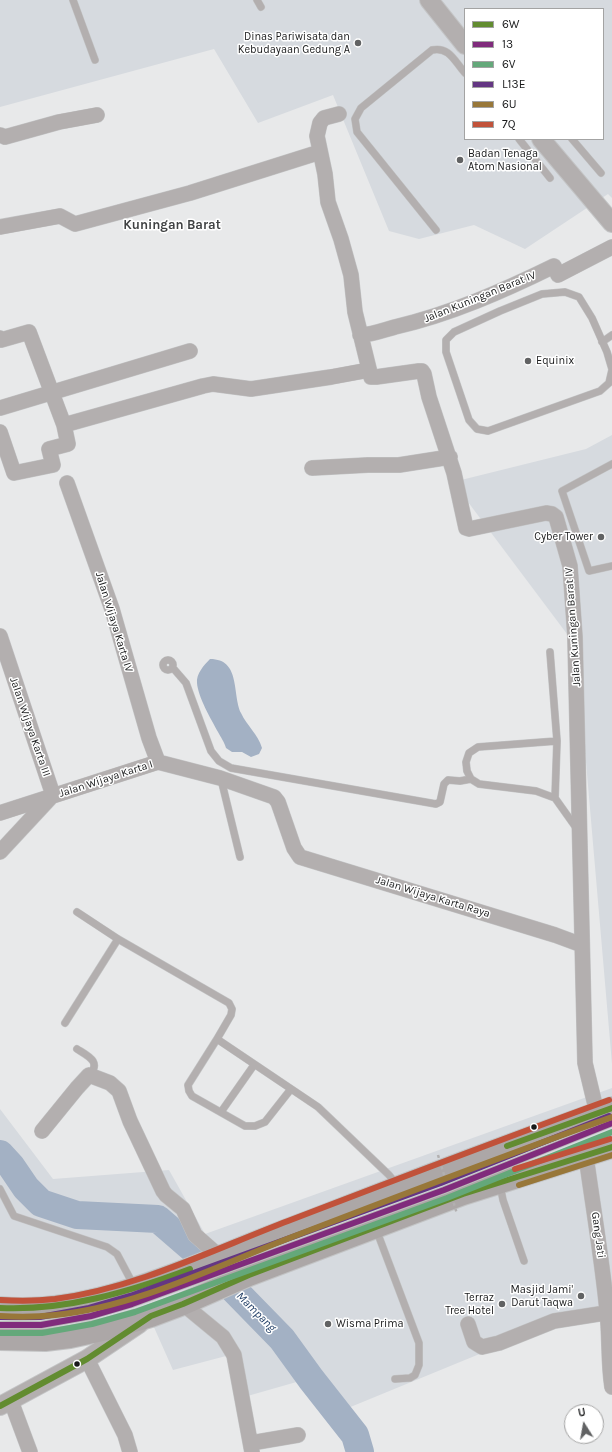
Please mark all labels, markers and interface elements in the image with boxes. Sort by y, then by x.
legend [464,8,604,140]
text: 6W [502,17,520,31]
place label: Dinas Pariwisata dan Kebudayaan Gedung A [238,30,350,56]
text: 13 [502,37,513,51]
marker: Dinas Pariwisata dan Kebudayaan Gedung A [353,38,363,48]
text: 6V [502,57,516,71]
text: L13E [502,77,525,91]
text: 6U [502,97,517,111]
text: 7Q [502,117,515,131]
place label: Badan Tenaga Atom Nasional [468,147,542,173]
marker: Badan Tenaga Atom Nasional [455,155,465,165]
district label: Kuningan Barat [123,217,221,233]
street label: Jalan Kuningan Barat IV [422,269,538,325]
place label: Equinix [536,354,574,368]
marker: Equinix [523,356,533,366]
place label: Cyber Tower [534,530,593,544]
marker: Cyber Tower [596,532,606,542]
street label: Jalan Kuningan Barat IV [562,567,584,687]
street label: Jalan Wijaya Karta IV [92,570,136,674]
street label: Jalan Wijaya Karta III [7,676,53,778]
street label: Jalan Wijaya Karta I [57,758,155,800]
street label: Jalan Wijaya Karta Raya [374,873,492,921]
unlabelled marker [529,1122,539,1132]
street label: Gang Jati [588,1211,608,1259]
place label: Masjid Jami' Darut Taqwa [510,1283,573,1309]
water label: Mampang [233,1289,279,1335]
place label: Terraz Tree Hotel [445,1291,494,1317]
marker: Masjid Jami' Darut Taqwa [576,1291,586,1301]
marker: Terraz Tree Hotel [497,1299,507,1309]
place label: Wisma Prima [336,1317,404,1331]
marker: Wisma Prima [323,1319,333,1329]
unlabelled marker [72,1359,82,1369]
north arrow [564,1404,604,1444]
text: U [577,1406,587,1420]

